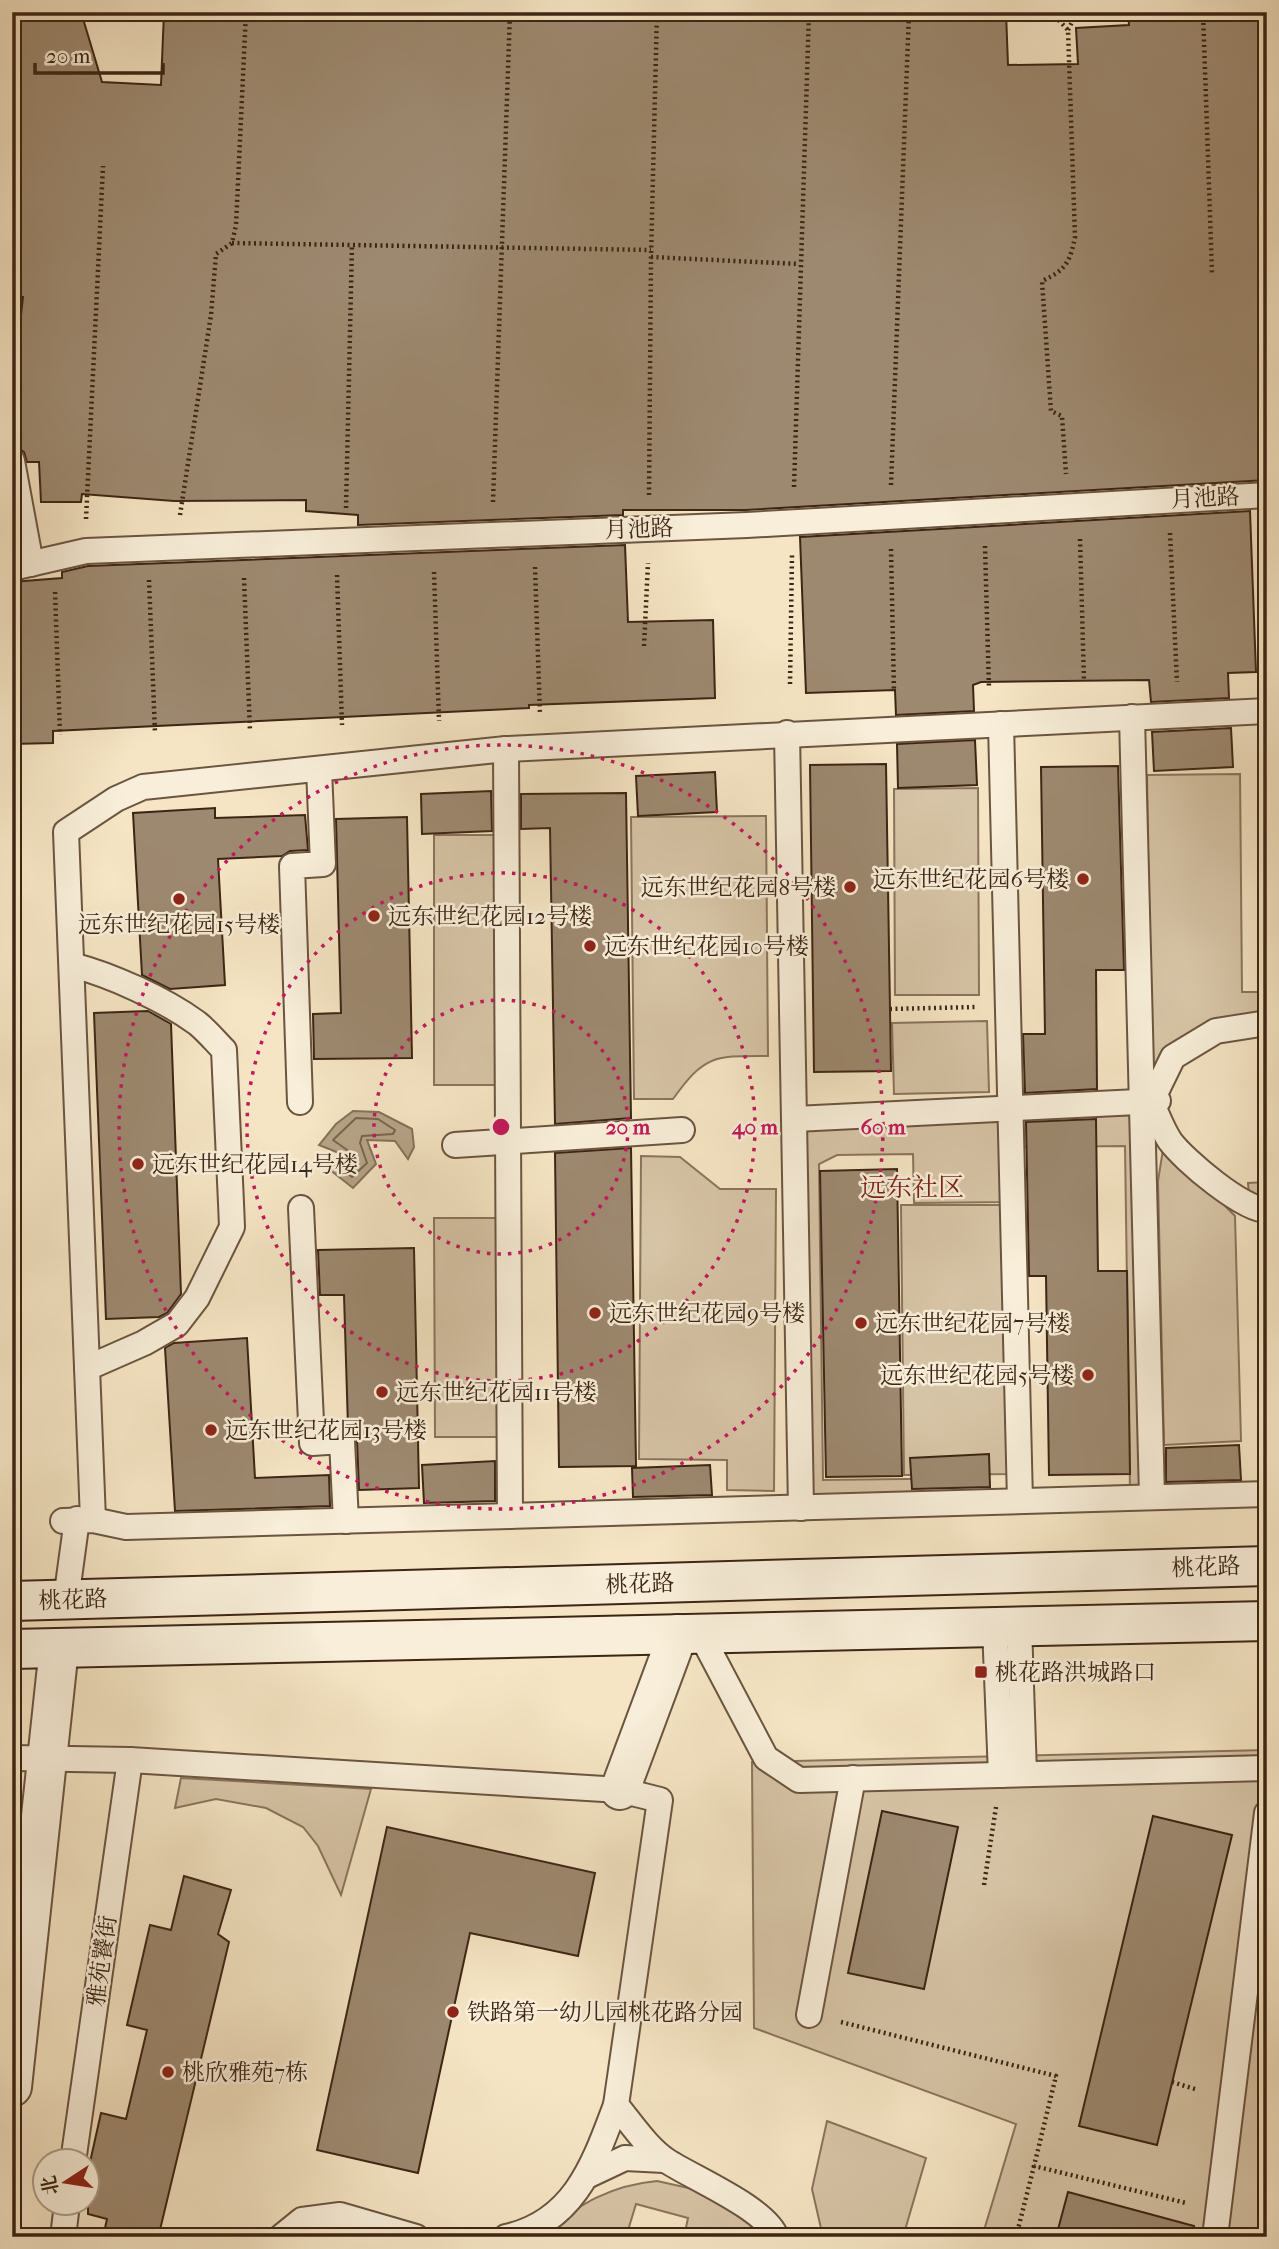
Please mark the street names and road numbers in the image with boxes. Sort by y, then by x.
street label: 月池路 [1170,483,1240,513]
street label: 月池路 [604,514,674,544]
street label: 桃花路 [1171,1552,1241,1582]
street label: 桃花路 [605,1569,675,1599]
street label: 桃花路 [38,1585,108,1615]
street label: 雅苑饕街 [82,1914,122,2008]

